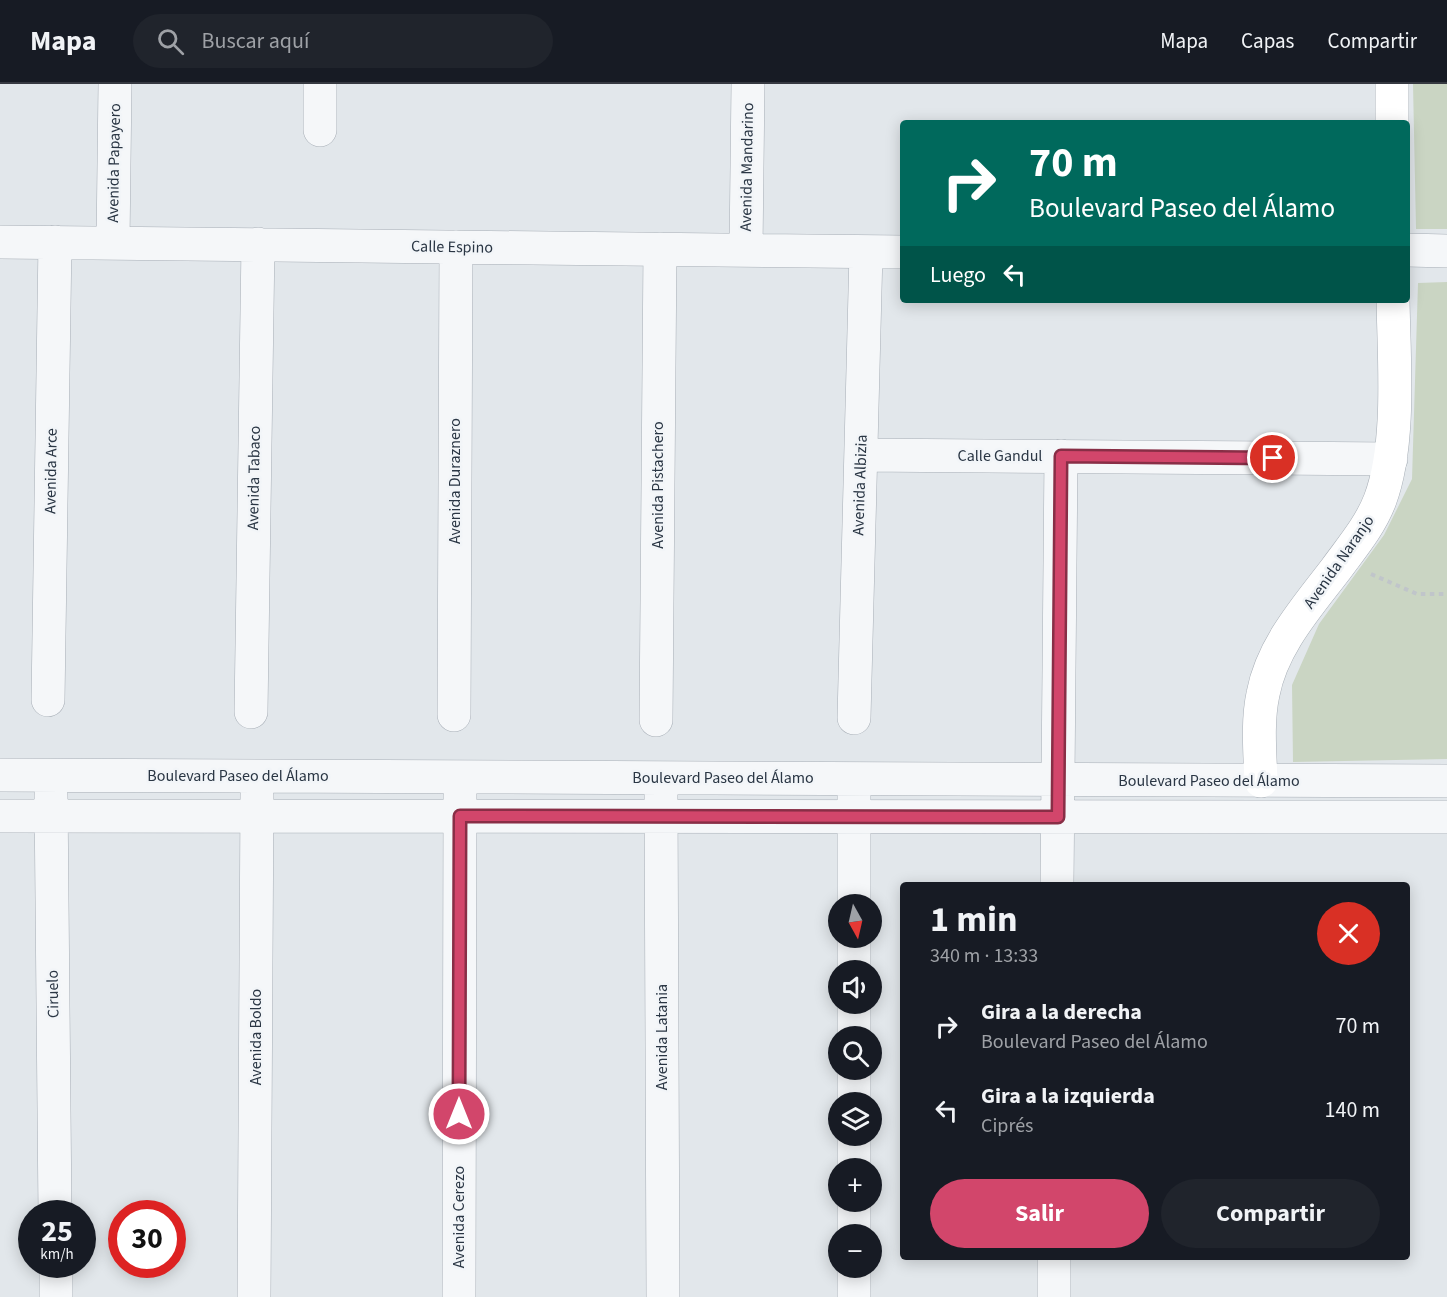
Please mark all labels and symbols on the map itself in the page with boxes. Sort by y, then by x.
street label: Avenida Mandarino [735,102,759,232]
street label: Avenida Papayero [102,103,126,223]
street label: Calle Espino [411,235,493,259]
street label: Avenida Duraznero [444,418,466,544]
street label: Avenida Pistachero [647,421,669,549]
street label: Avenida Tabaco [242,426,266,530]
street label: Avenida Arce [39,428,63,514]
pin [1247,432,1298,483]
street label: Avenida Albizia [847,434,873,536]
street label: Calle Gandul [958,445,1042,467]
street label: Avenida Naranjo [1299,511,1379,613]
street label: Boulevard Paseo del Álamo [147,765,329,787]
street label: Boulevard Paseo del Álamo [632,767,814,789]
street label: Boulevard Paseo del Álamo [1118,770,1300,792]
north arrow [828,894,882,948]
street label: Ciruelo [42,970,64,1018]
street label: Avenida Latania [651,984,673,1090]
street label: Avenida Boldo [245,989,267,1085]
position arrow [427,1082,491,1146]
street label: Avenida Cerezo [448,1166,470,1268]
speed limit sign: 30 [108,1200,186,1278]

